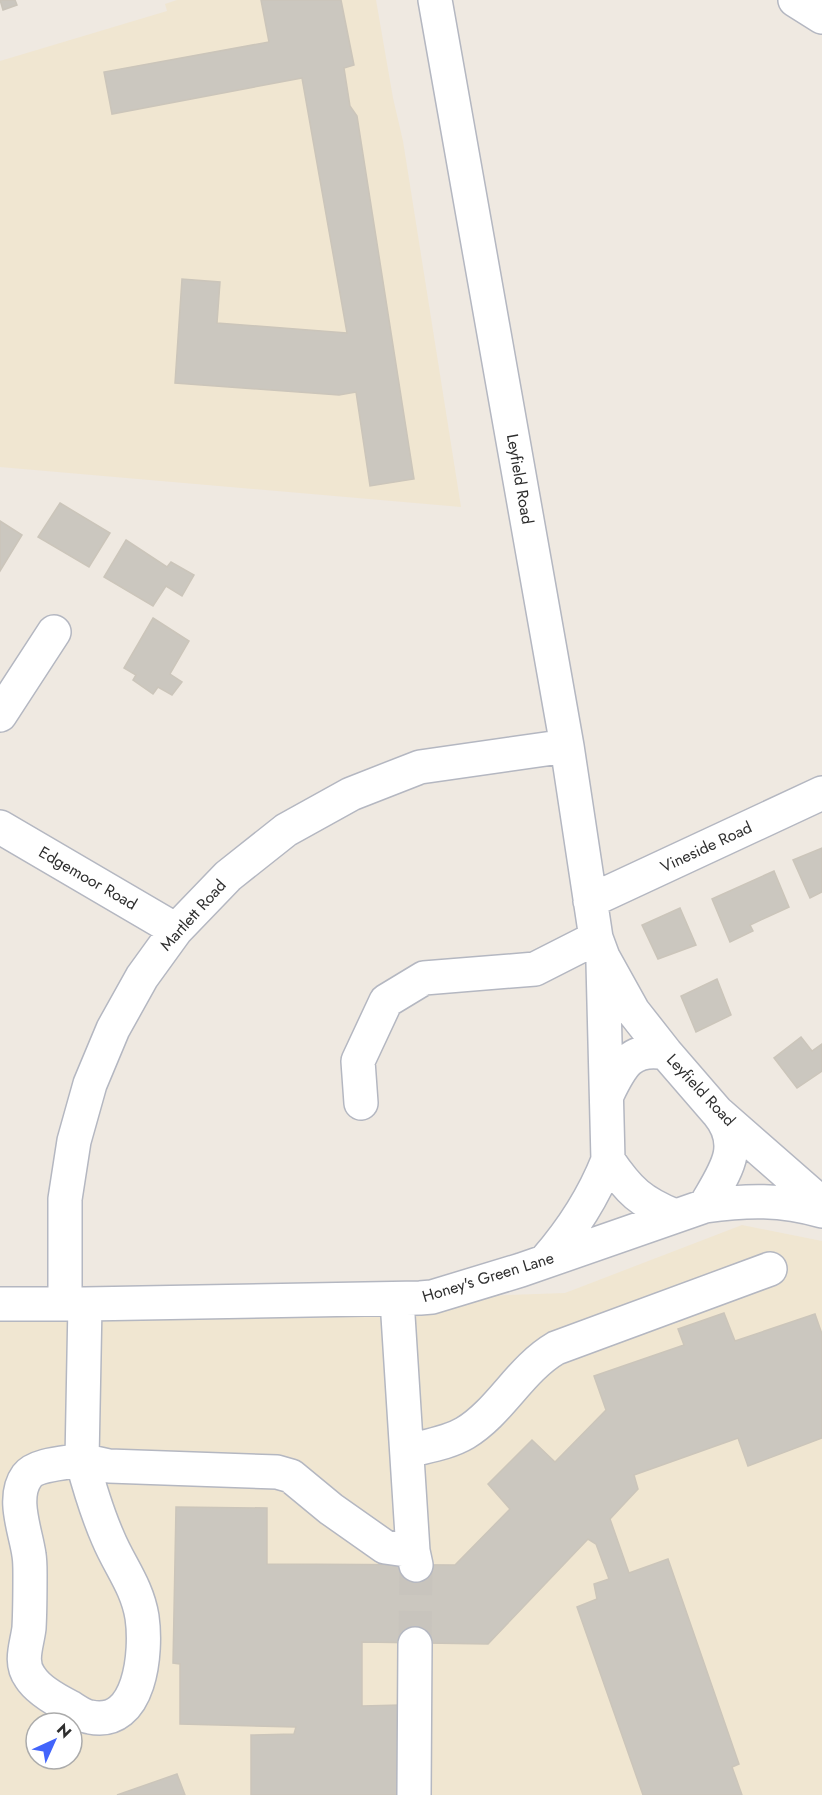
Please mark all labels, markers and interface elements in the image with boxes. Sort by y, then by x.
street label: Leyfield Road [501,432,539,526]
street label: Vineside Road [656,816,756,878]
street label: Edgemoor Road [35,841,141,915]
street label: Martlett Road [155,874,231,956]
street label: Leyfield Road [661,1049,741,1131]
street label: Honey's Green Lane [419,1246,557,1308]
north arrow [24,1711,84,1771]
text: N [52,1718,77,1743]

